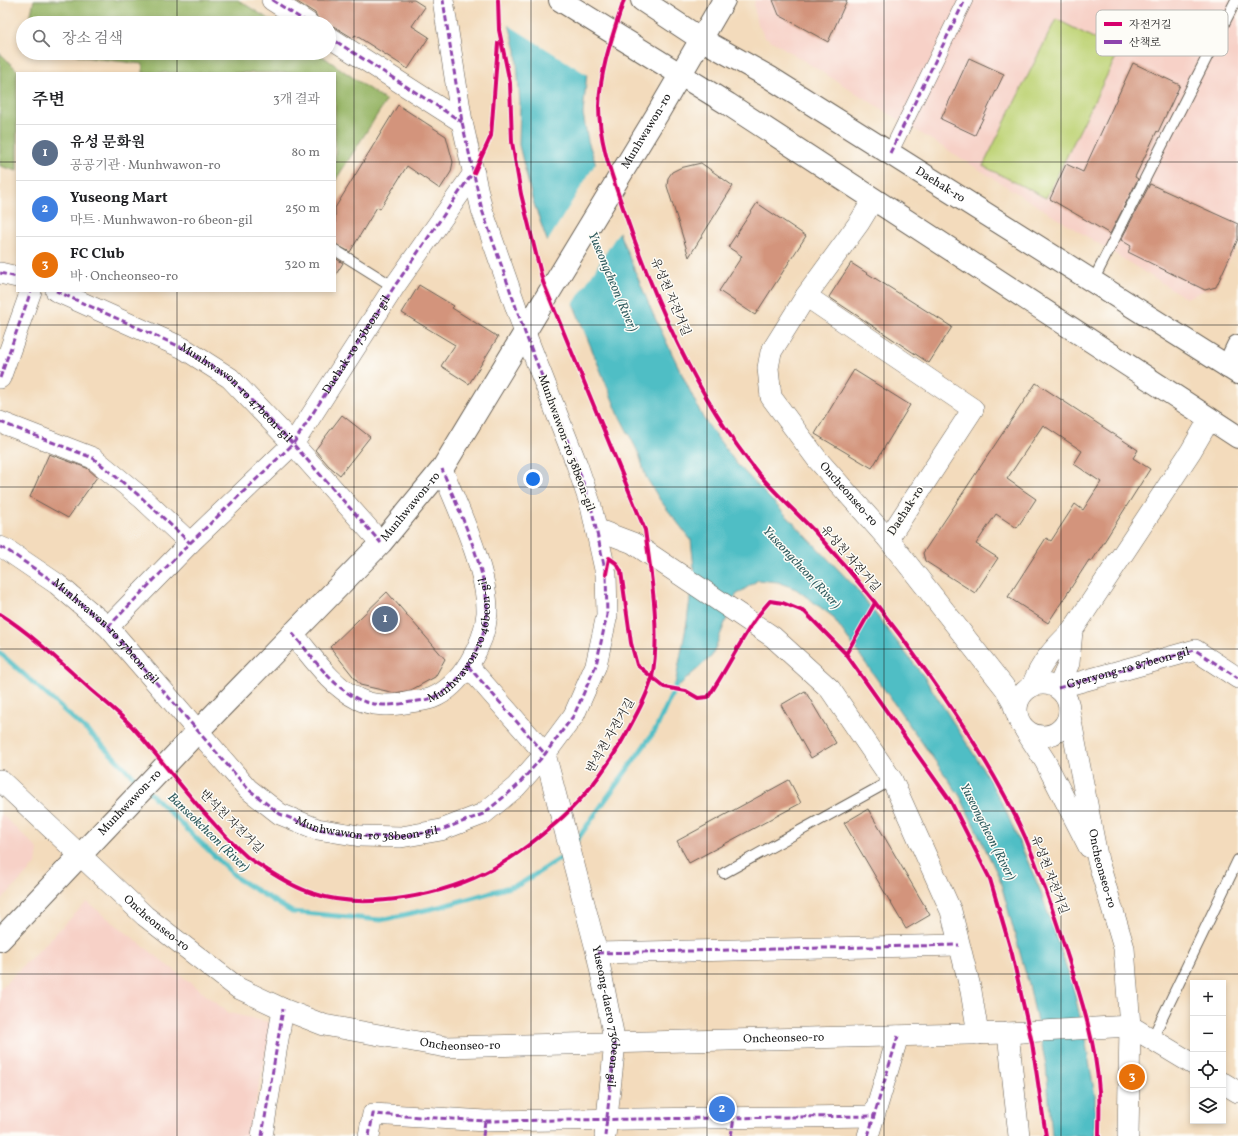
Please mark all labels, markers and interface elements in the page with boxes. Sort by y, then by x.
legend [1096,10,1228,56]
search box [16,16,336,60]
text: 자전거길 [1129,18,1172,33]
icon: search [30,27,52,49]
text: 장소 검색 [62,29,123,50]
text: 산책로 [1129,36,1161,51]
text: 주변 [32,89,65,112]
text: 3개 결과 [273,91,320,109]
street label: Munhwawon-ro [618,91,676,172]
text: 유성 문화원 [70,133,145,154]
text: 1 [42,144,48,162]
text: 80 m [291,144,320,162]
text: 공공기관 · Munhwawon-ro [70,157,221,175]
street label: Daehak-ro [912,163,968,207]
text: Yuseong Mart [70,188,168,209]
text: 2 [42,200,48,218]
text: 250 m [285,200,320,218]
text: 마트 · Munhwawon-ro 6beon-gil [70,212,253,230]
water label: Yuseongcheon (River) [583,229,641,335]
text: FC Club [70,244,124,265]
street label: 유성천 자전거길 [646,255,694,339]
text: 3 [42,256,48,274]
text: 320 m [285,256,320,274]
text: 바 · Oncheonseo-ro [70,268,178,286]
street label: Daehak-ro 75beon-gil [319,292,395,397]
street label: Munhwawon-ro 47beon-gil [176,340,296,447]
street label: Munhwawon-ro 38beon-gil [534,372,598,514]
street label: Oncheonseo-ro [815,459,881,530]
street label: Munhwawon-ro [377,469,444,545]
your location [523,469,543,489]
street label: Daehak-ro [884,483,928,539]
street label: 유성천 자전거길 [817,522,883,596]
water label: Yuseongcheon (River) [758,523,844,613]
street label: Munhwawon-ro 37beon-gil [49,575,162,688]
street label: Munhwawon-ro 46beon-gil [425,575,495,707]
pin: 1 [372,604,398,634]
street label: Gyeryong-ro 87beon-gil [1065,644,1192,693]
street label: 반석천 자전거길 [583,696,639,776]
street label: Munhwawon-ro [95,766,165,839]
water label: Yuseongcheon (River) [955,780,1019,884]
street label: 반석천 자전거길 [196,787,266,857]
water label: Banseokcheon (River) [163,789,253,877]
street label: Munhwawon-ro 38beon-gil [293,813,440,845]
street label: Oncheonseo-ro [1084,828,1120,910]
street label: 유성천 자전거길 [1027,833,1071,917]
street label: Oncheonseo-ro [120,891,192,955]
street label: Yuseong-daero 736beon-gil [587,944,623,1088]
map controls [1190,980,1226,1124]
button: + [1190,980,1226,1016]
button: − [1190,1016,1226,1052]
street label: Oncheonseo-ro [743,1030,825,1048]
street label: Oncheonseo-ro [418,1034,501,1055]
button: locate [1190,1052,1226,1088]
pin: 3 [1119,1062,1145,1092]
button: layers [1190,1088,1226,1124]
pin: 2 [709,1094,735,1124]

